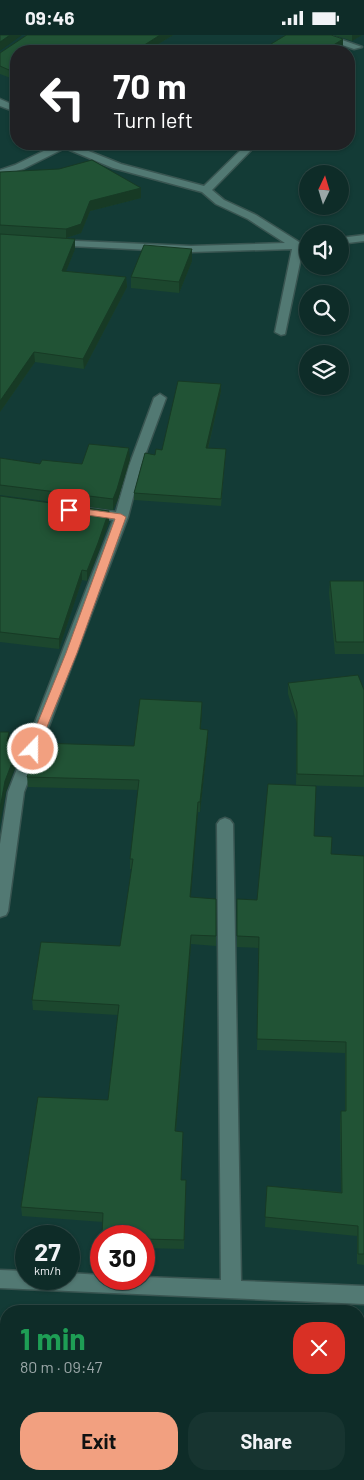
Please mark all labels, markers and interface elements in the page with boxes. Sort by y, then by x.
text: 09:46 [25,6,75,29]
text: 70 m [113,64,187,106]
icon: left [30,65,95,130]
text: Turn left [113,106,193,132]
north arrow [299,165,349,215]
map controls [299,165,349,395]
button: sound [299,225,349,275]
button: search [299,285,349,335]
button: layers [299,345,349,395]
pin [48,489,90,531]
icon: arrive [55,496,83,524]
position arrow [6,722,58,774]
speed limit sign: 30 [90,1225,155,1290]
text: 27 [34,1236,61,1266]
text: km/h [34,1263,61,1277]
text: 1 min [20,1320,86,1356]
button: close [293,1322,345,1374]
text: 80 m · 09:47 [20,1357,102,1376]
button: Exit [20,1412,178,1470]
button: Share [188,1412,345,1470]

